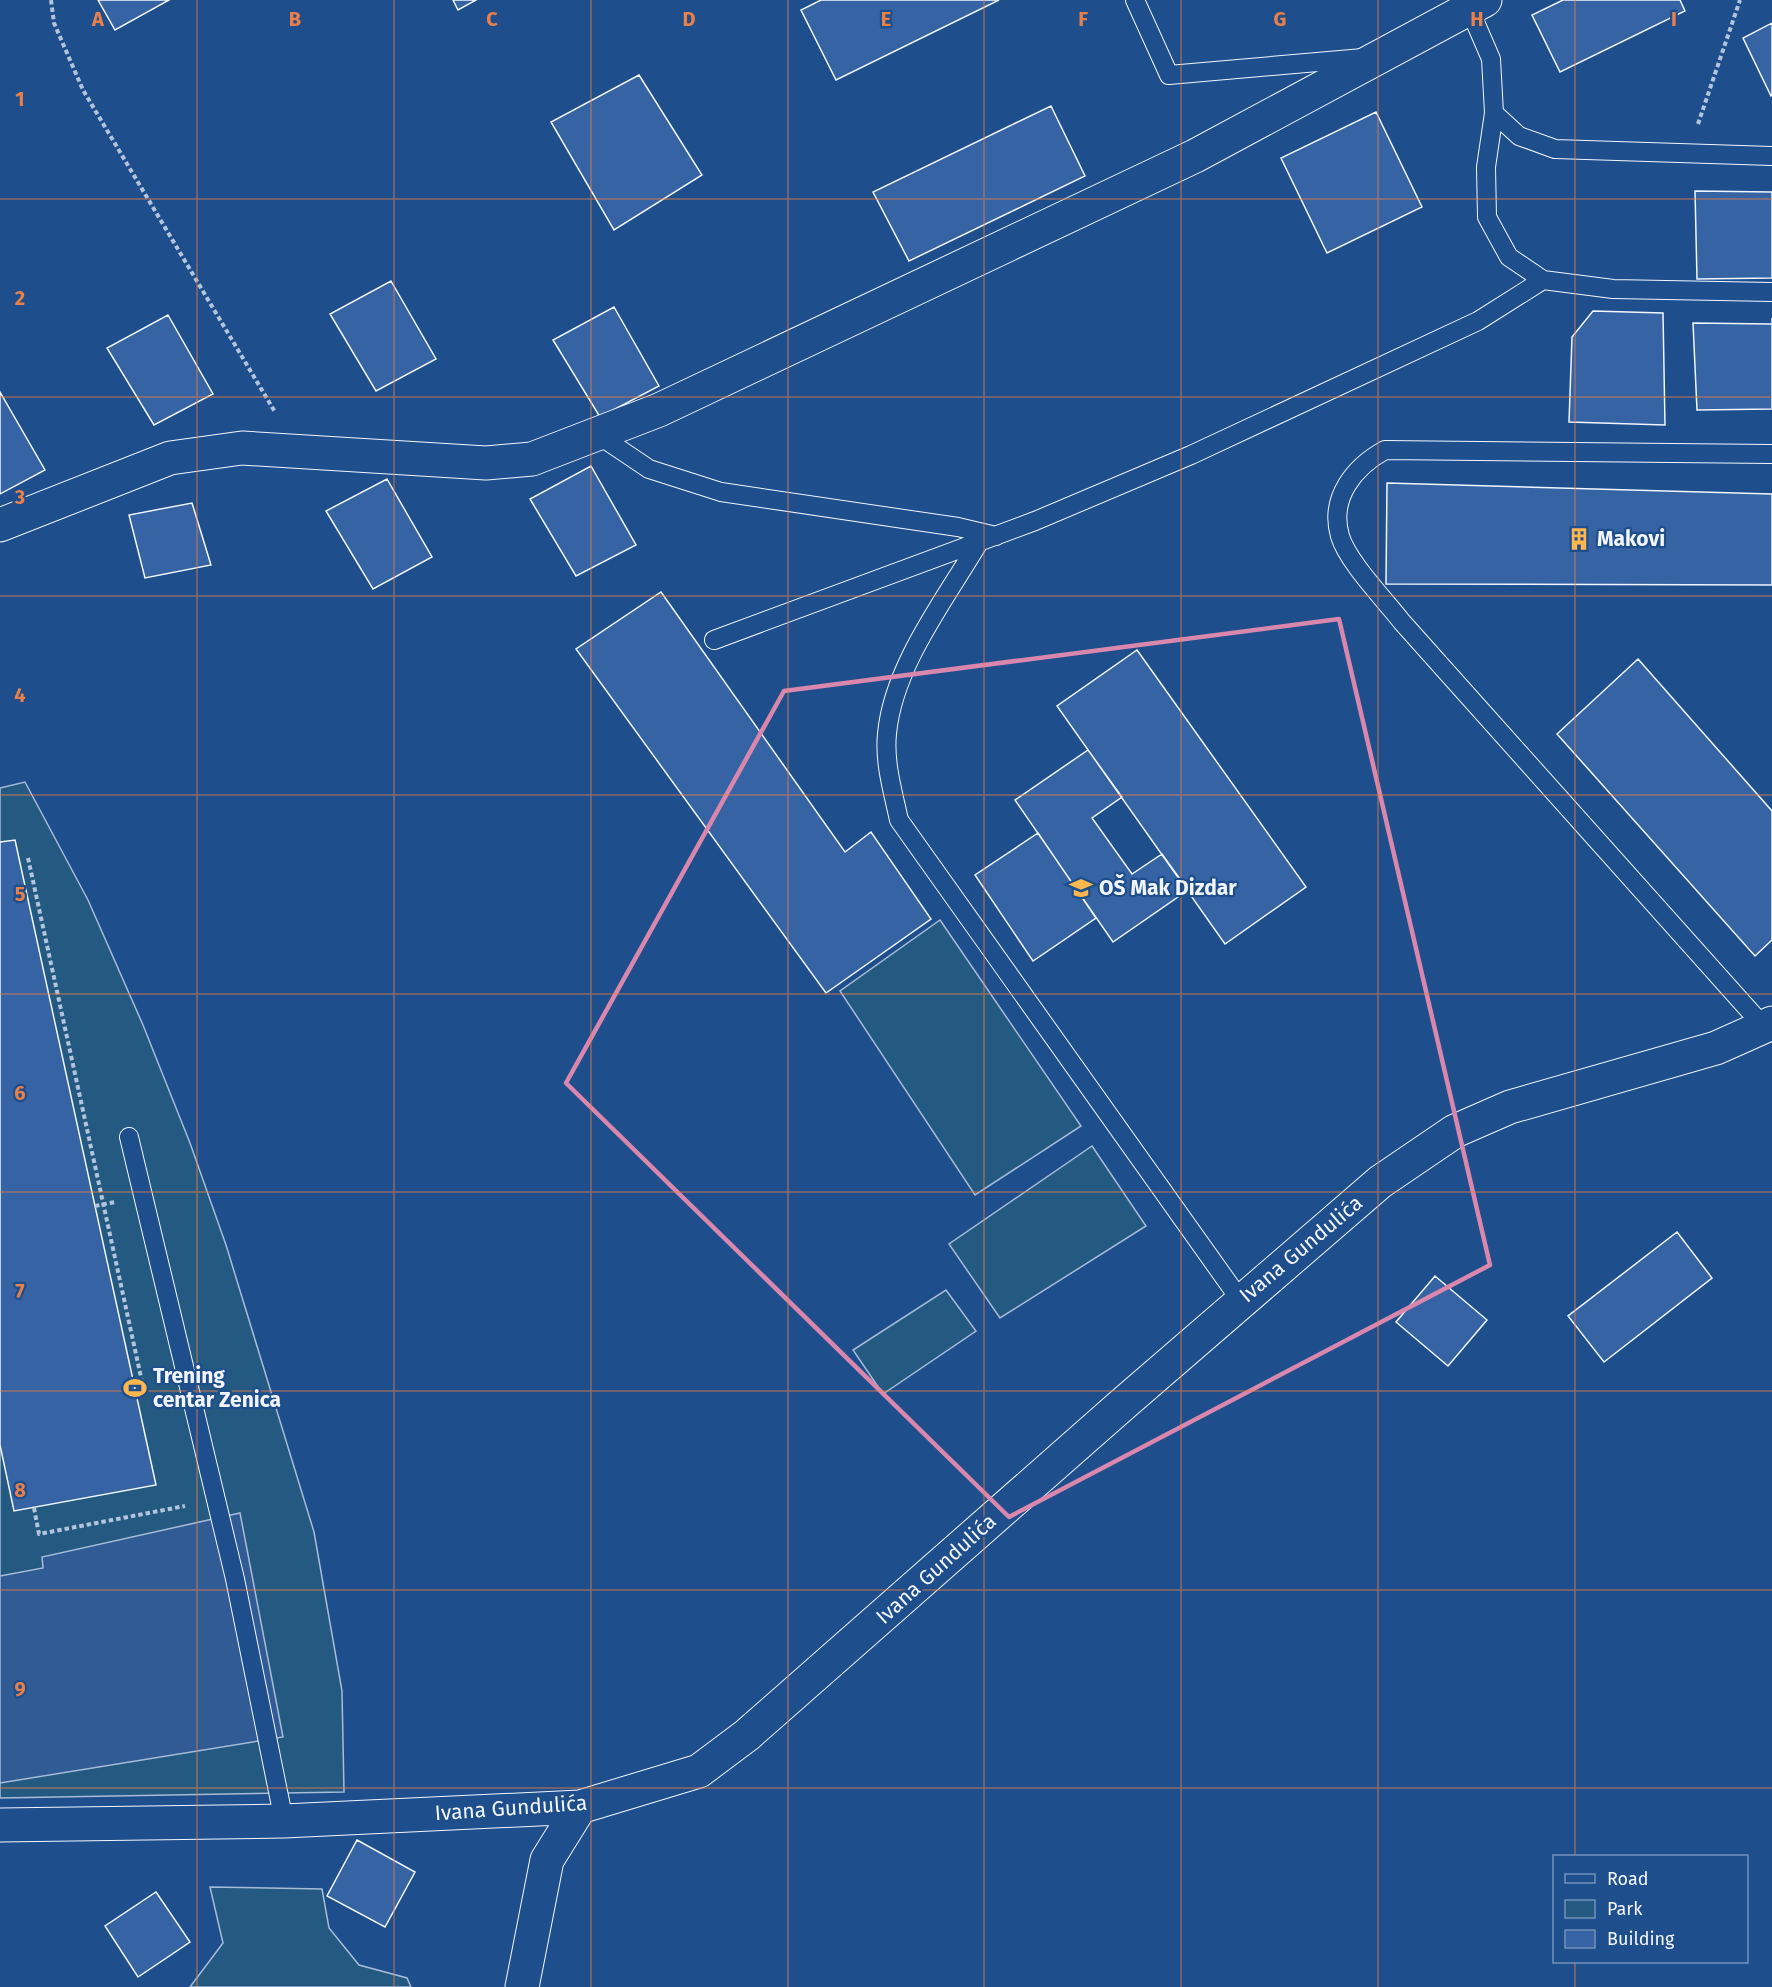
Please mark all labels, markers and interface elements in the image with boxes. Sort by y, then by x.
text: A [91,7,105,31]
text: B [289,7,301,31]
text: C [486,7,498,31]
text: D [682,7,696,31]
text: E [881,7,891,31]
text: F [1078,7,1088,31]
text: G [1274,7,1286,31]
text: H [1470,7,1484,31]
text: I [1671,7,1677,31]
text: 1 [15,87,25,111]
text: 2 [15,286,25,310]
text: 3 [14,485,25,509]
building icon: Makovi [1566,526,1592,552]
place label: Makovi [1597,526,1665,552]
text: 4 [14,683,26,707]
place label: OŠ Mak Dizdar [1099,873,1237,901]
school or university icon: OŠ Mak Dizdar [1068,875,1094,901]
text: 5 [15,882,26,906]
text: 6 [14,1081,26,1105]
street label: Ivana Gundulića [1234,1190,1368,1308]
text: 7 [15,1279,25,1303]
place label: Trening centar Zenica [153,1363,281,1413]
sports icon: Trening centar Zenica [122,1375,148,1401]
text: 8 [14,1478,26,1502]
street label: Ivana Gundulića [871,1508,1001,1630]
text: 9 [14,1677,26,1701]
street label: Ivana Gundulića [434,1790,588,1826]
legend [1553,1855,1748,1963]
text: Road [1607,1868,1649,1890]
text: Park [1607,1898,1643,1920]
text: Building [1607,1928,1675,1950]

